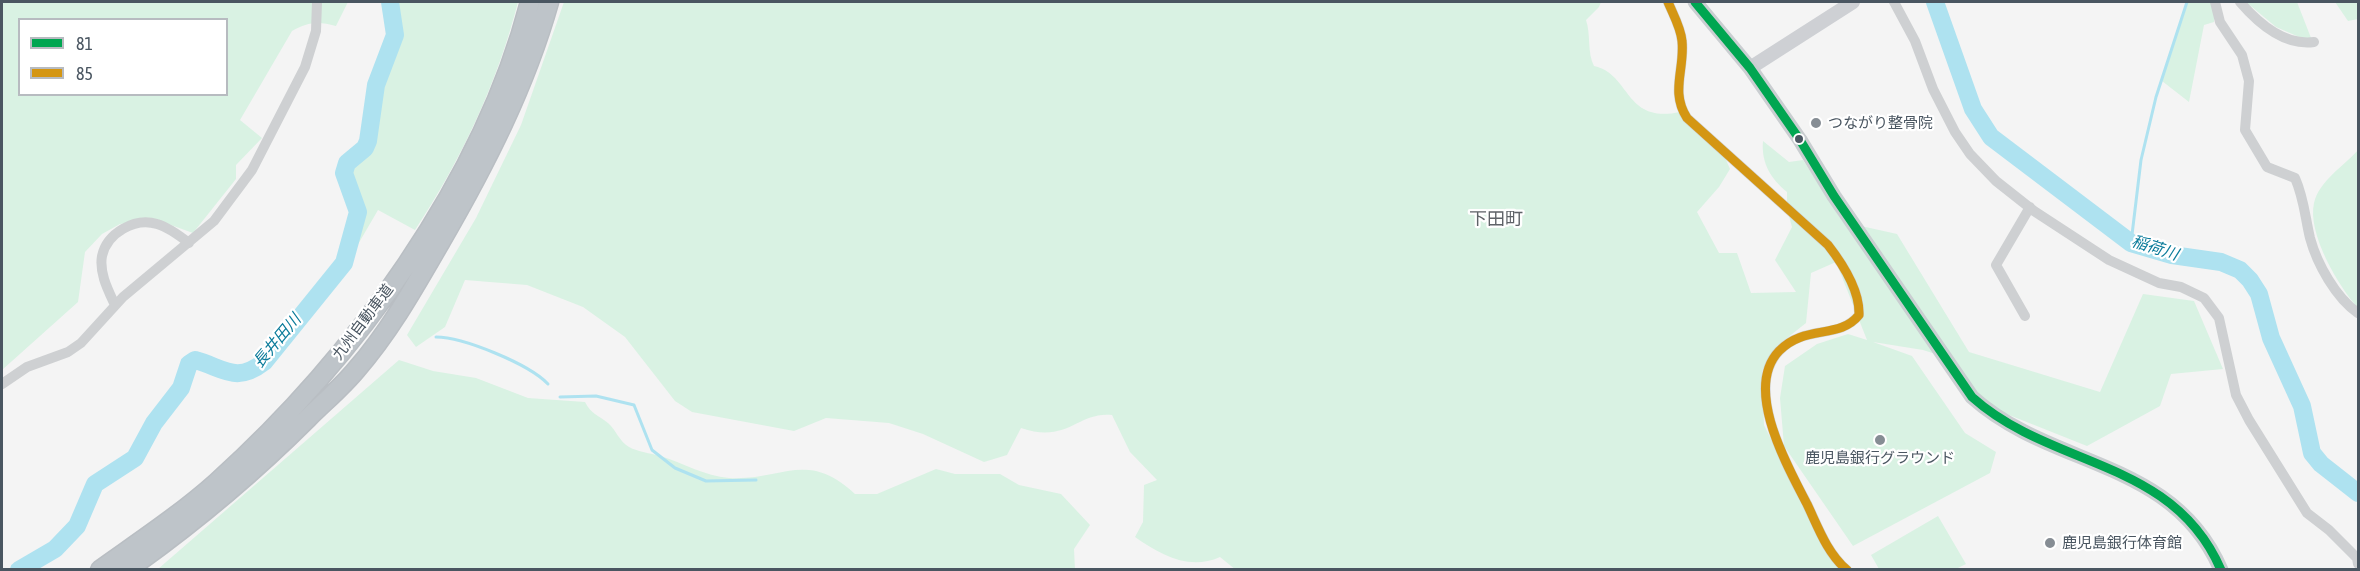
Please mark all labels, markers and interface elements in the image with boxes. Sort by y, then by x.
legend [18,18,228,96]
text: 81 [76,33,93,54]
text: 85 [76,63,93,84]
place label: つながり整骨院 [1828,114,1933,132]
marker: つながり整骨院 [1809,116,1823,130]
unlabelled marker [1793,133,1805,145]
district label: 下田町 [1469,208,1523,230]
water label: 稲荷川 [2129,231,2181,265]
street label: 九州自動車道 [329,281,397,363]
water label: 長井田川 [249,310,305,372]
marker: 鹿児島銀行グラウンド [1873,433,1887,447]
place label: 鹿児島銀行グラウンド [1805,449,1955,467]
place label: 鹿児島銀行体育館 [2062,534,2182,552]
marker: 鹿児島銀行体育館 [2043,536,2057,550]

